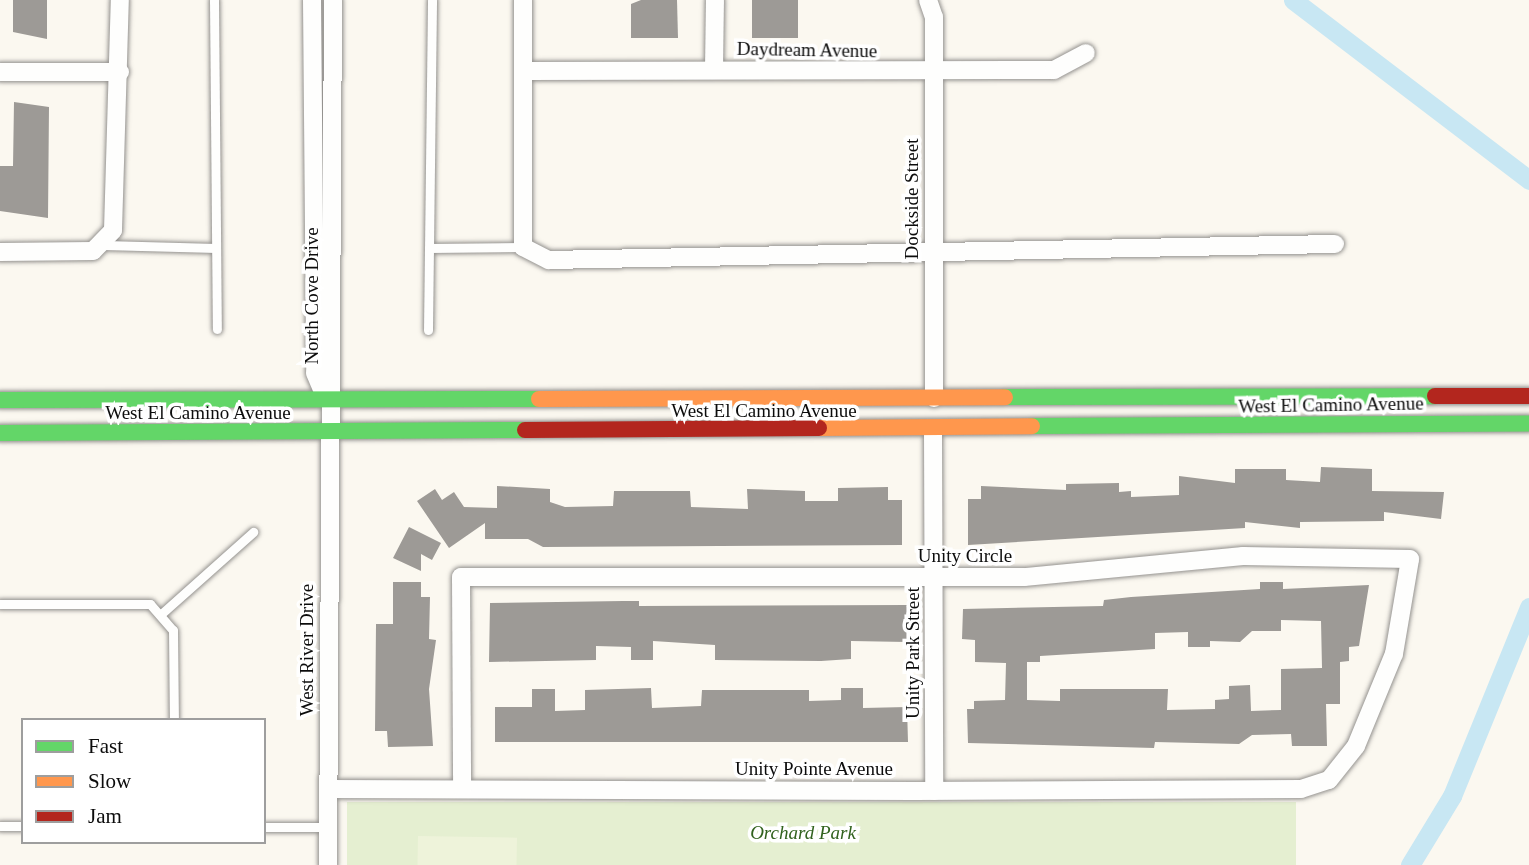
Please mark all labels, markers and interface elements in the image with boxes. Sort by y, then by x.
street label: Daydream Avenue [736,37,878,63]
street label: Dockside Street [901,139,923,259]
street label: North Cove Drive [301,227,323,365]
street label: West El Camino Avenue [1238,392,1424,418]
street label: West El Camino Avenue [671,400,857,422]
street label: West El Camino Avenue [105,402,291,424]
street label: Unity Circle [918,545,1012,567]
street label: West River Drive [296,584,318,716]
street label: Unity Park Street [902,587,924,719]
legend [21,718,266,844]
text: Fast [88,734,123,758]
street label: Unity Pointe Avenue [734,758,894,780]
text: Slow [88,769,131,793]
text: Jam [88,804,122,828]
park label: Orchard Park [750,822,856,844]

